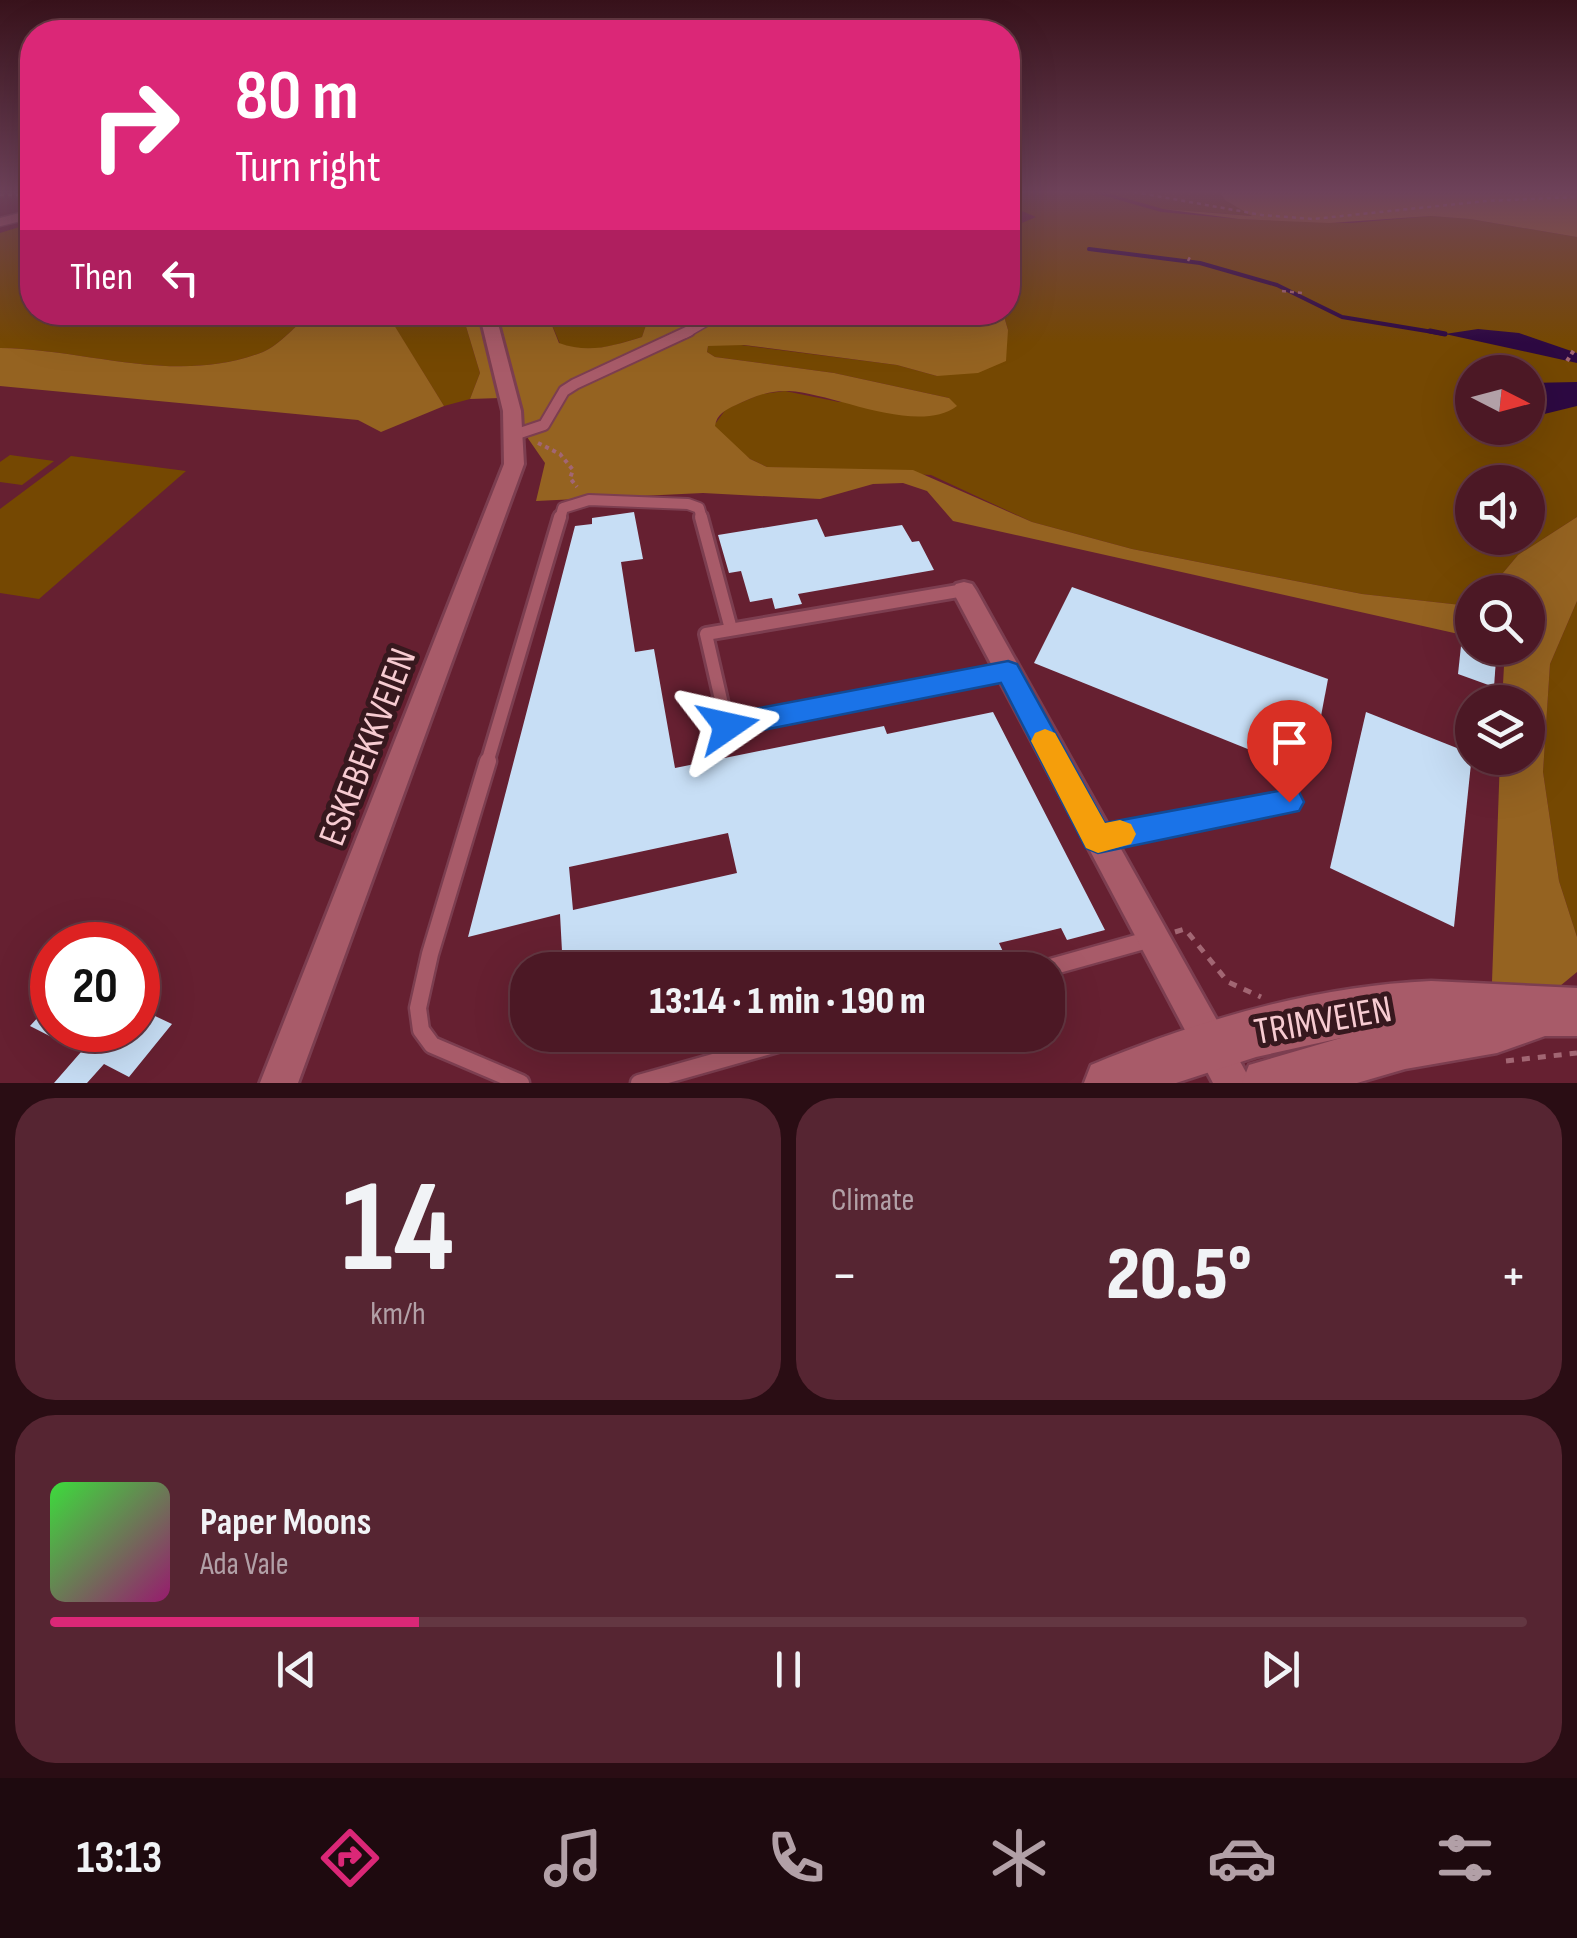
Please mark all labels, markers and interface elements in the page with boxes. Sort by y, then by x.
text: 80 m [235,55,359,139]
icon: right [70,60,200,190]
text: Turn right [235,140,381,195]
icon: left [153,250,208,305]
text: Then [70,255,133,300]
north arrow [1455,355,1545,445]
map controls [1455,355,1545,775]
button: sound [1455,465,1545,555]
button: search [1455,575,1545,665]
street label: ESKEBEKKVEIEN [310,642,426,852]
position arrow [676,674,780,778]
button: layers [1455,685,1545,775]
pin [1247,700,1332,803]
icon: arrive [1262,715,1317,770]
speed limit sign: 20 [30,922,160,1052]
text: 13:14 · 1 min · 190 m [650,979,926,1024]
street label: TRIMVEIEN [1251,987,1395,1055]
text: 14 [342,1152,454,1308]
text: Climate [831,1181,914,1220]
text: 20.5° [1106,1230,1252,1321]
text: − [831,1243,858,1310]
text: + [1500,1243,1527,1310]
text: km/h [370,1295,426,1334]
text: Paper Moons [200,1500,371,1545]
text: Ada Vale [200,1545,289,1584]
icon: previous [269,1642,324,1697]
icon: pause [761,1642,816,1697]
icon: next [1253,1642,1308,1697]
icon: directions [315,1823,385,1893]
icon: music [538,1823,608,1893]
icon: phone [761,1823,831,1893]
icon: climate [984,1823,1054,1893]
icon: car [1207,1823,1277,1893]
icon: filters [1430,1823,1500,1893]
text: 13:13 [77,1831,162,1886]

